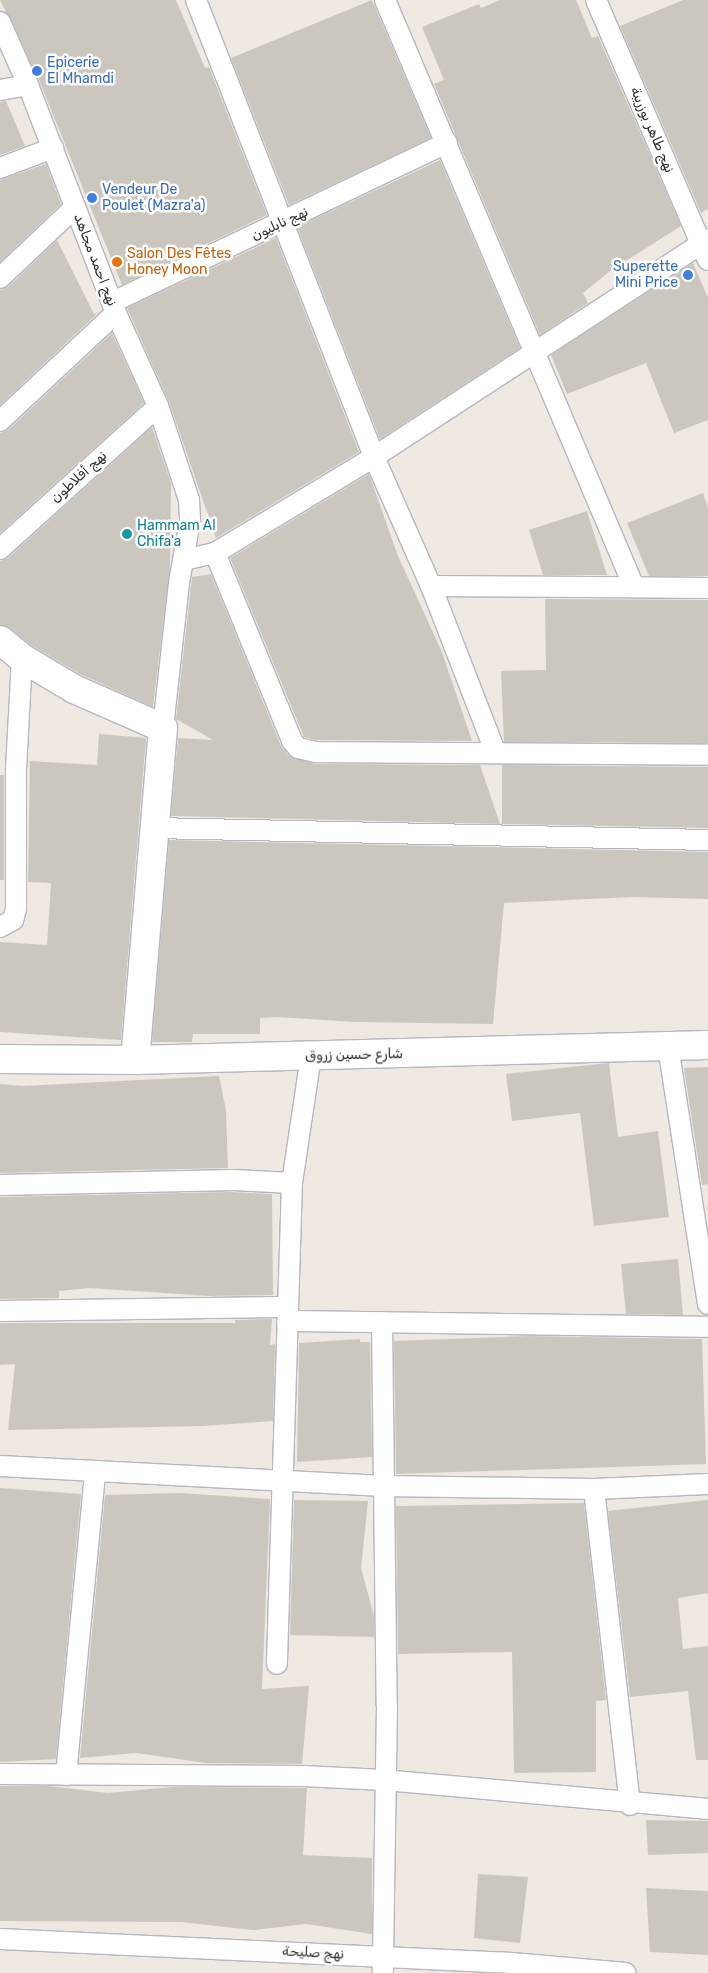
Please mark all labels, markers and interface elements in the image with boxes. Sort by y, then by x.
place label: Epicerie El Mhamdi [47,55,114,88]
marker: Epicerie El Mhamdi [31,65,43,77]
street label: نهج طاهر بوزريبة [626,84,678,176]
place label: Vendeur De Poulet (Mazra'a) [102,182,205,214]
marker: Vendeur De Poulet (Mazra'a) [86,192,98,204]
street label: نهج نابليون [249,204,311,244]
street label: نهج احمد مجاهد [70,211,120,309]
place label: Salon Des Fêtes Honey Moon [127,246,231,278]
marker: Salon Des Fêtes Honey Moon [111,256,123,268]
place label: Superette Mini Price [613,259,678,292]
marker: Superette Mini Price [682,269,694,281]
street label: نهج أفلاطون [47,447,111,507]
place label: Hammam Al Chifa'a [137,518,216,550]
marker: Hammam Al Chifa'a [121,528,133,540]
street label: شارع حسين زروق [305,1046,403,1064]
street label: نهج صليحة [281,1943,345,1963]

